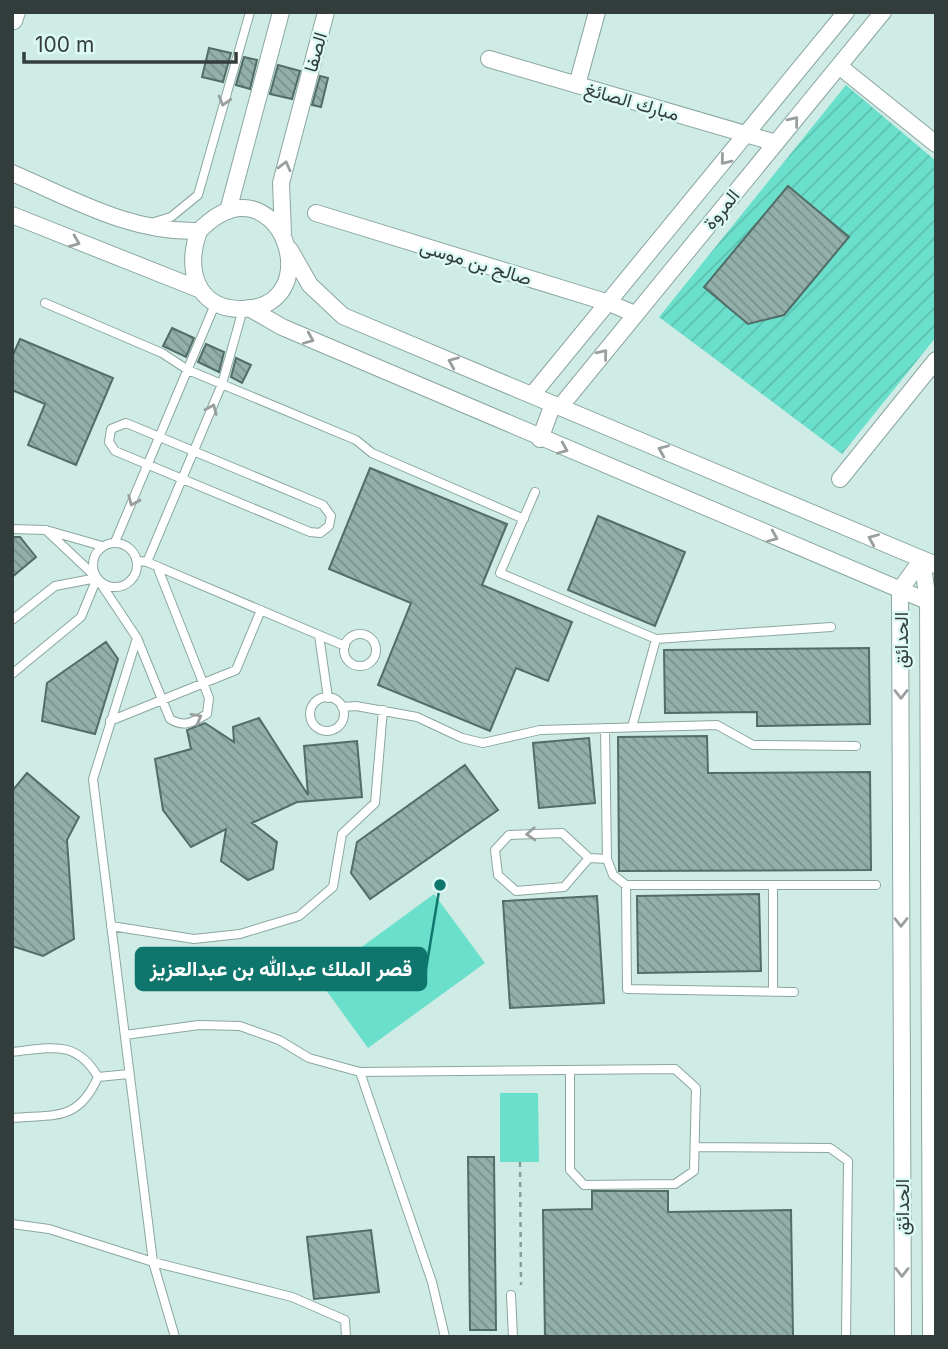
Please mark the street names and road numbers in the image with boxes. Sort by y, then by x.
street label: الصفا [299,29,332,75]
street label: مبارك الصائغ [581,77,682,128]
street label: المروة [698,185,745,234]
street label: صالح بن موسى [417,235,534,292]
street label: الحدائق [890,612,913,668]
street label: الحدائق [891,1179,914,1235]

